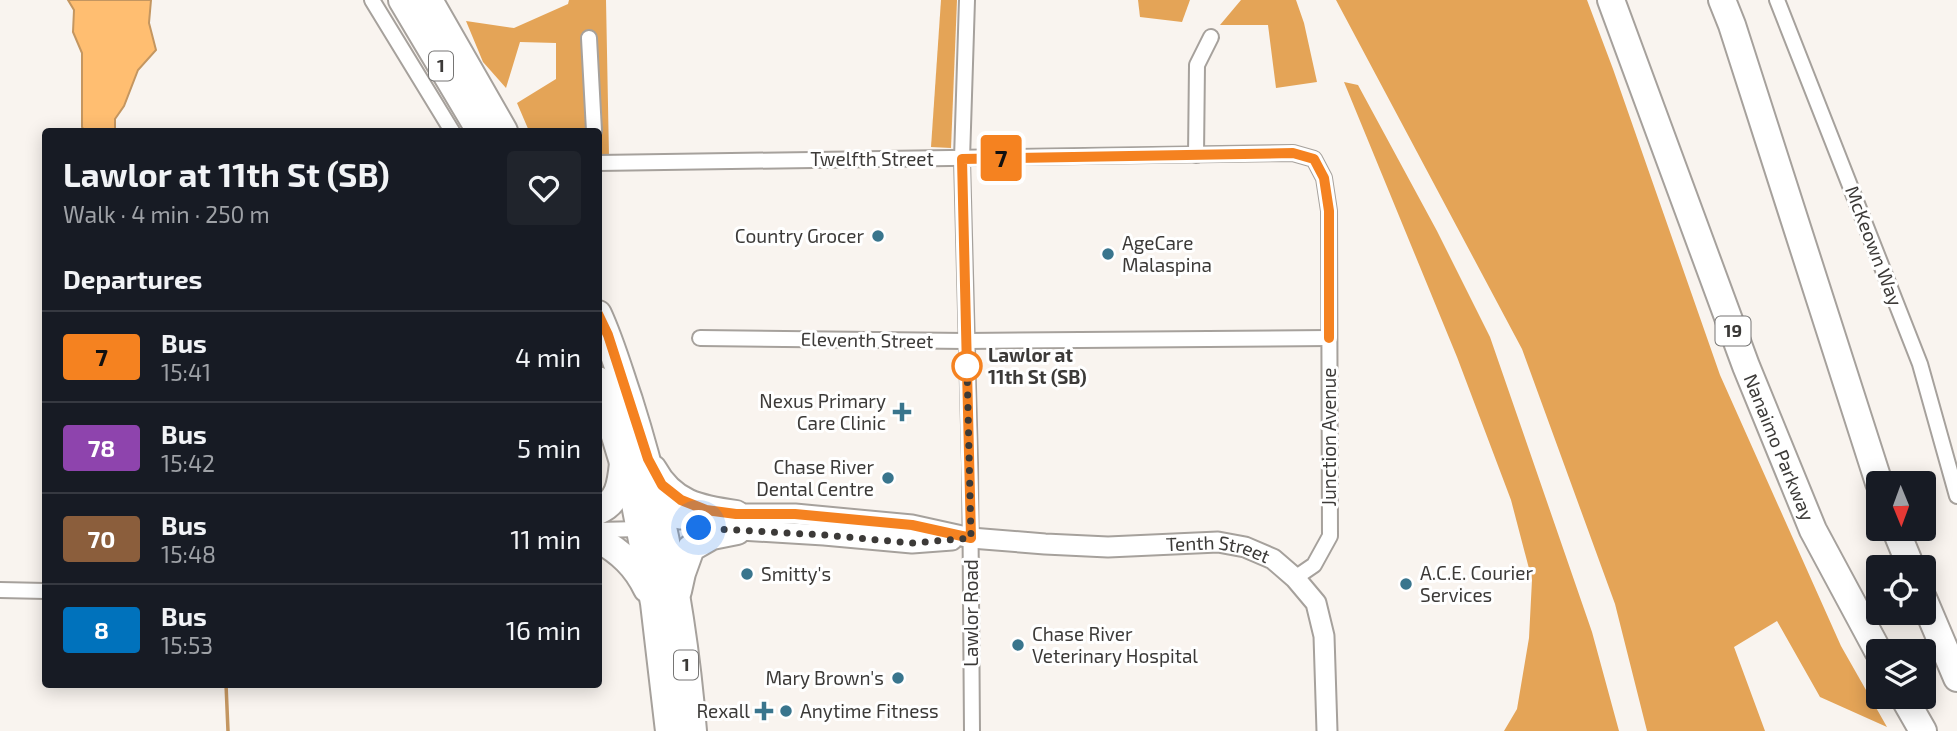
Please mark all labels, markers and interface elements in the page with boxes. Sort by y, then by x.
road number: 1 [429,52,453,80]
line badge: 7 [978,135,1024,181]
text: 7 [995,143,1007,172]
street label: Twelfth Street [810,147,934,170]
button: heart [507,151,581,225]
text: Lawlor at 11th St (SB) [63,154,389,194]
street label: McKeown Way [1841,182,1908,309]
text: Walk · 4 min · 250 m [63,200,270,228]
place label: Country Grocer [735,224,864,247]
marker: Country Grocer [870,228,886,244]
place label: AgeCare Malaspina [1122,231,1212,276]
marker: AgeCare Malaspina [1100,246,1116,262]
text: Departures [63,263,202,294]
road number: 19 [1716,316,1750,346]
text: Bus [161,327,207,358]
street label: Eleventh Street [800,327,934,352]
text: 4 min [515,341,581,372]
text: 7 [95,342,108,371]
place label: Lawlor at 11th St (SB) [988,343,1087,388]
marker: Lawlor at 11th St (SB) [952,351,982,381]
text: 15:41 [161,358,211,386]
street label: Junction Avenue [1317,368,1340,506]
street label: Nanaimo Parkway [1739,370,1820,524]
place label: Nexus Primary Care Clinic [759,389,886,434]
marker: Nexus Primary Care Clinic [892,402,912,422]
text: Bus [161,418,207,449]
text: 5 min [517,432,581,463]
text: 78 [88,433,115,462]
text: 15:42 [161,449,215,477]
place label: Chase River Dental Centre [756,455,874,500]
marker: Chase River Dental Centre [880,470,896,486]
north arrow [1866,471,1936,541]
map controls [1866,471,1936,709]
text: Bus [161,509,207,540]
your location [681,510,716,545]
text: 11 min [510,523,581,554]
text: 70 [88,524,115,553]
street label: Tenth Street [1166,530,1274,567]
text: 15:48 [161,540,216,568]
button: locate [1866,555,1936,625]
street label: Lawlor Road [959,559,982,667]
place label: A.C.E. Courier Services [1420,561,1534,606]
place label: Smitty's [761,562,831,585]
marker: Smitty's [739,566,755,582]
marker: A.C.E. Courier Services [1398,576,1414,592]
text: Bus [161,600,207,631]
text: 16 min [506,614,581,645]
text: 8 [94,615,109,644]
place label: Chase River Veterinary Hospital [1032,622,1198,667]
text: 15:53 [161,631,213,659]
marker: Chase River Veterinary Hospital [1010,637,1026,653]
button: layers [1866,639,1936,709]
road number: 1 [674,650,698,680]
place label: Mary Brown's [765,666,884,689]
marker: Mary Brown's [890,670,906,686]
place label: Rexall [696,699,750,722]
place label: Anytime Fitness [800,699,939,722]
marker: Rexall [756,703,772,719]
marker: Anytime Fitness [778,703,794,719]

